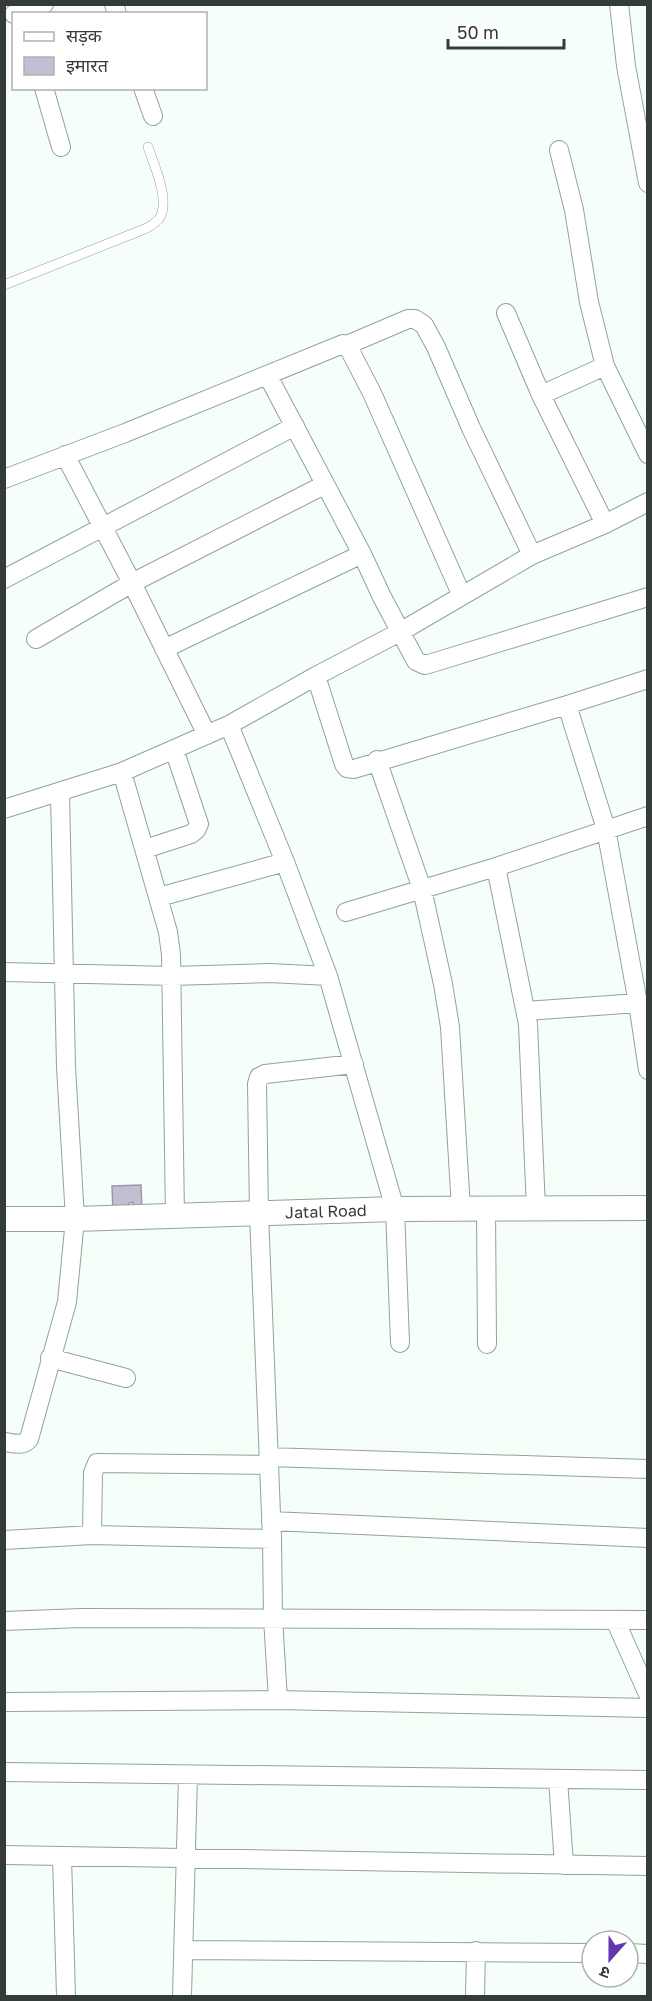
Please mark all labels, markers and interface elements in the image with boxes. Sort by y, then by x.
legend [12,12,207,90]
scale bar [448,12,564,50]
text: 50 m [457,21,499,43]
text: सड़क [66,24,103,46]
text: इमारत [66,54,109,76]
street label: Jatal Road [285,1200,367,1222]
north arrow [580,1929,640,1989]
text: उ [596,1962,613,1984]

